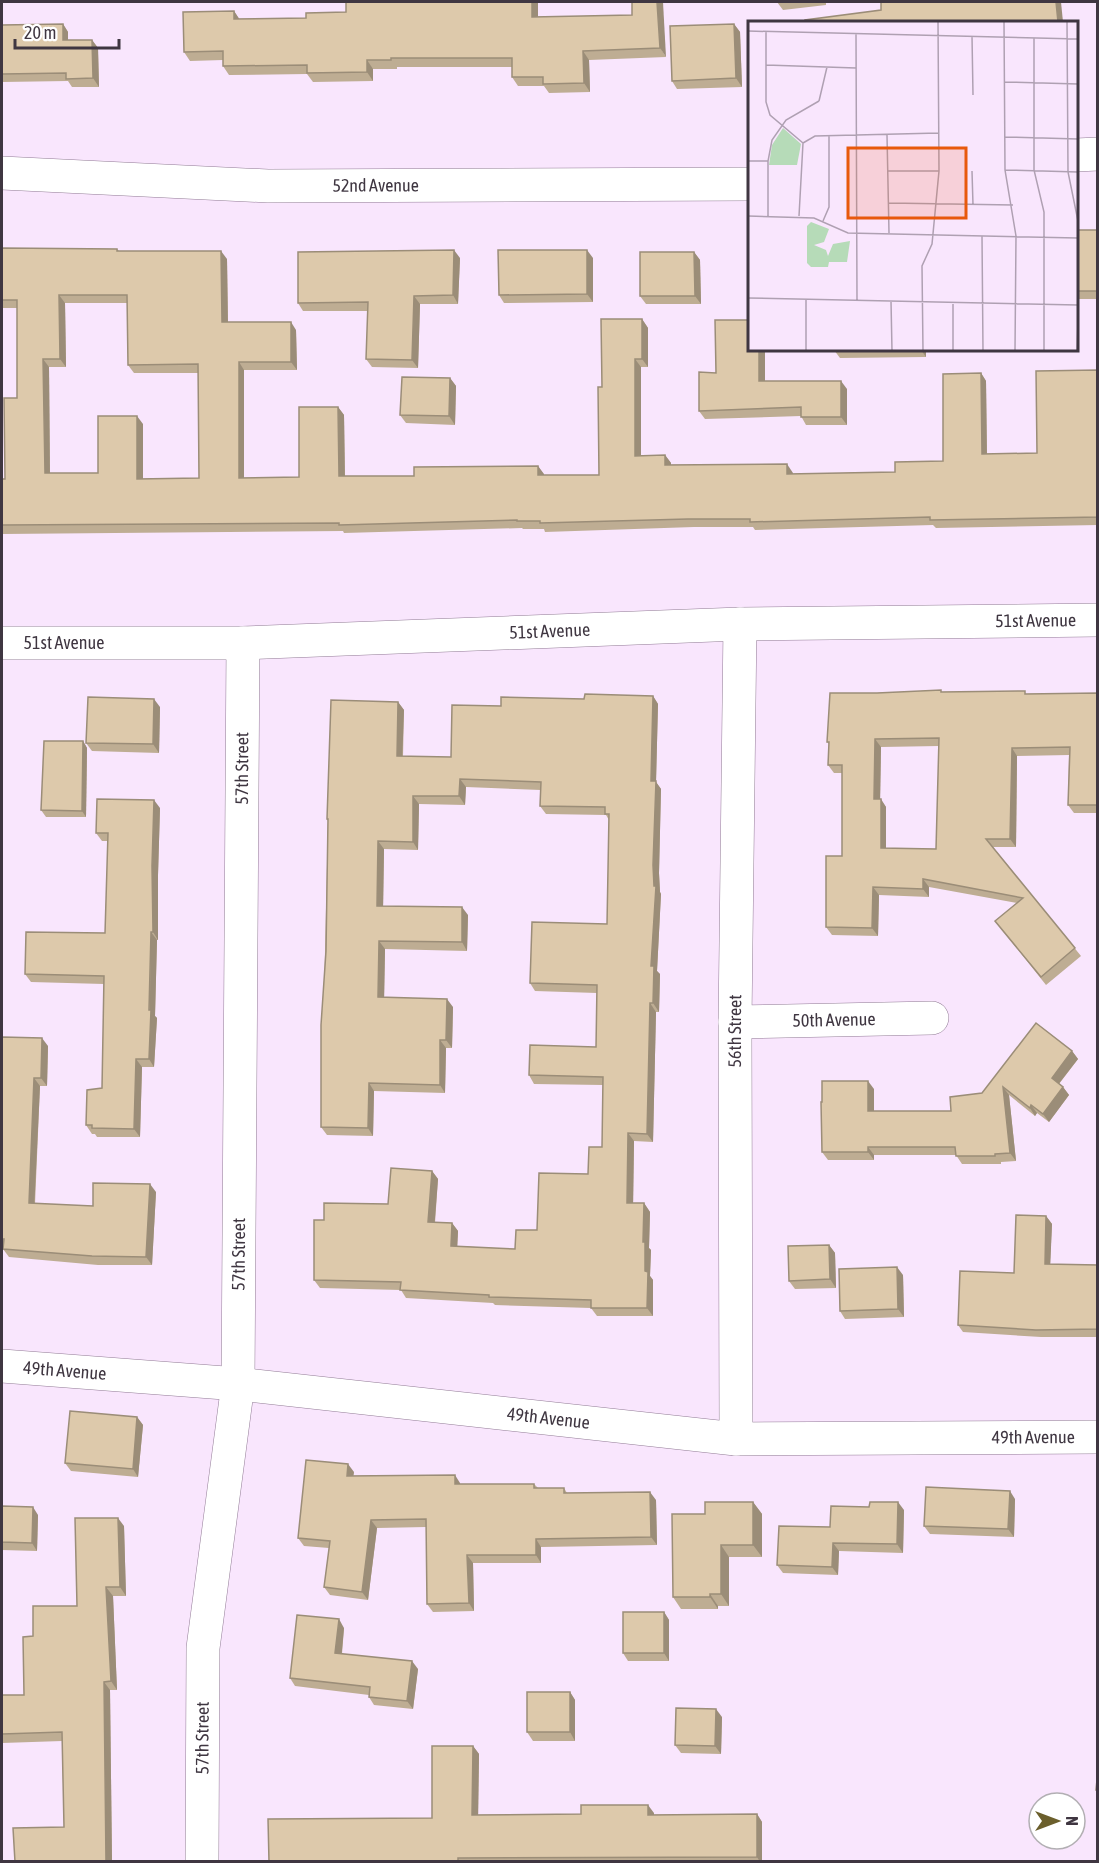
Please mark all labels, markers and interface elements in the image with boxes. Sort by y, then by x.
scale bar [15,12,118,50]
inset map [748,21,1078,351]
text: 20 m [24,22,56,43]
street label: 52nd Avenue [332,174,419,196]
street label: 51st Avenue [995,609,1076,631]
street label: 51st Avenue [509,619,591,643]
street label: 51st Avenue [24,632,104,653]
street label: 57th Street [231,732,252,805]
street label: 56th Street [724,994,745,1067]
street label: 50th Avenue [792,1008,876,1031]
street label: 57th Street [228,1218,249,1291]
street label: 49th Avenue [23,1357,107,1384]
street label: 49th Avenue [506,1403,591,1433]
street label: 49th Avenue [992,1426,1075,1448]
street label: 57th Street [191,1702,213,1774]
north arrow [1027,1791,1087,1851]
text: N [1063,1816,1081,1826]

